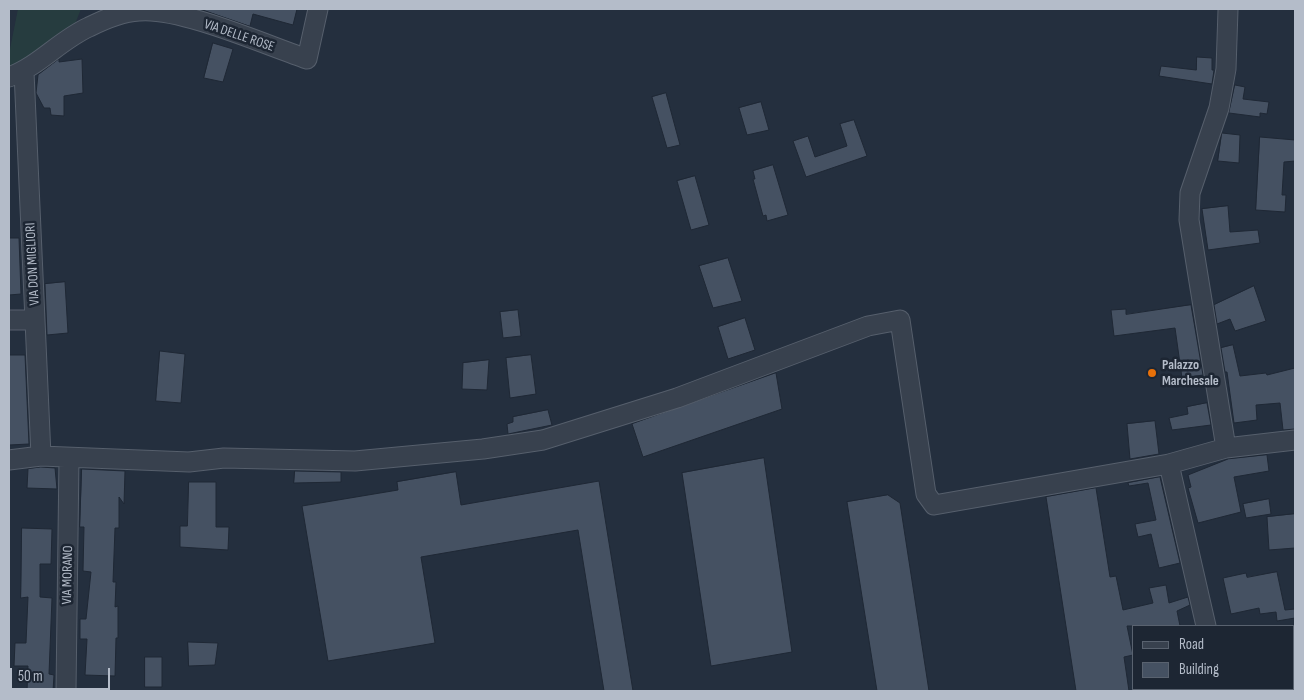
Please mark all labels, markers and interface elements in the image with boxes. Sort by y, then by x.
street label: VIA DELLE ROSE [202,16,276,56]
street label: VIA DON MIGLIORI [22,222,44,306]
place label: Palazzo Marchesale [1162,357,1219,390]
marker: Palazzo Marchesale [1146,367,1158,379]
street label: VIA MORANO [59,545,77,605]
legend [1132,625,1294,690]
text: Road [1179,635,1204,654]
scale bar [12,658,112,690]
text: Building [1179,660,1219,679]
text: 50 m [18,667,43,686]

